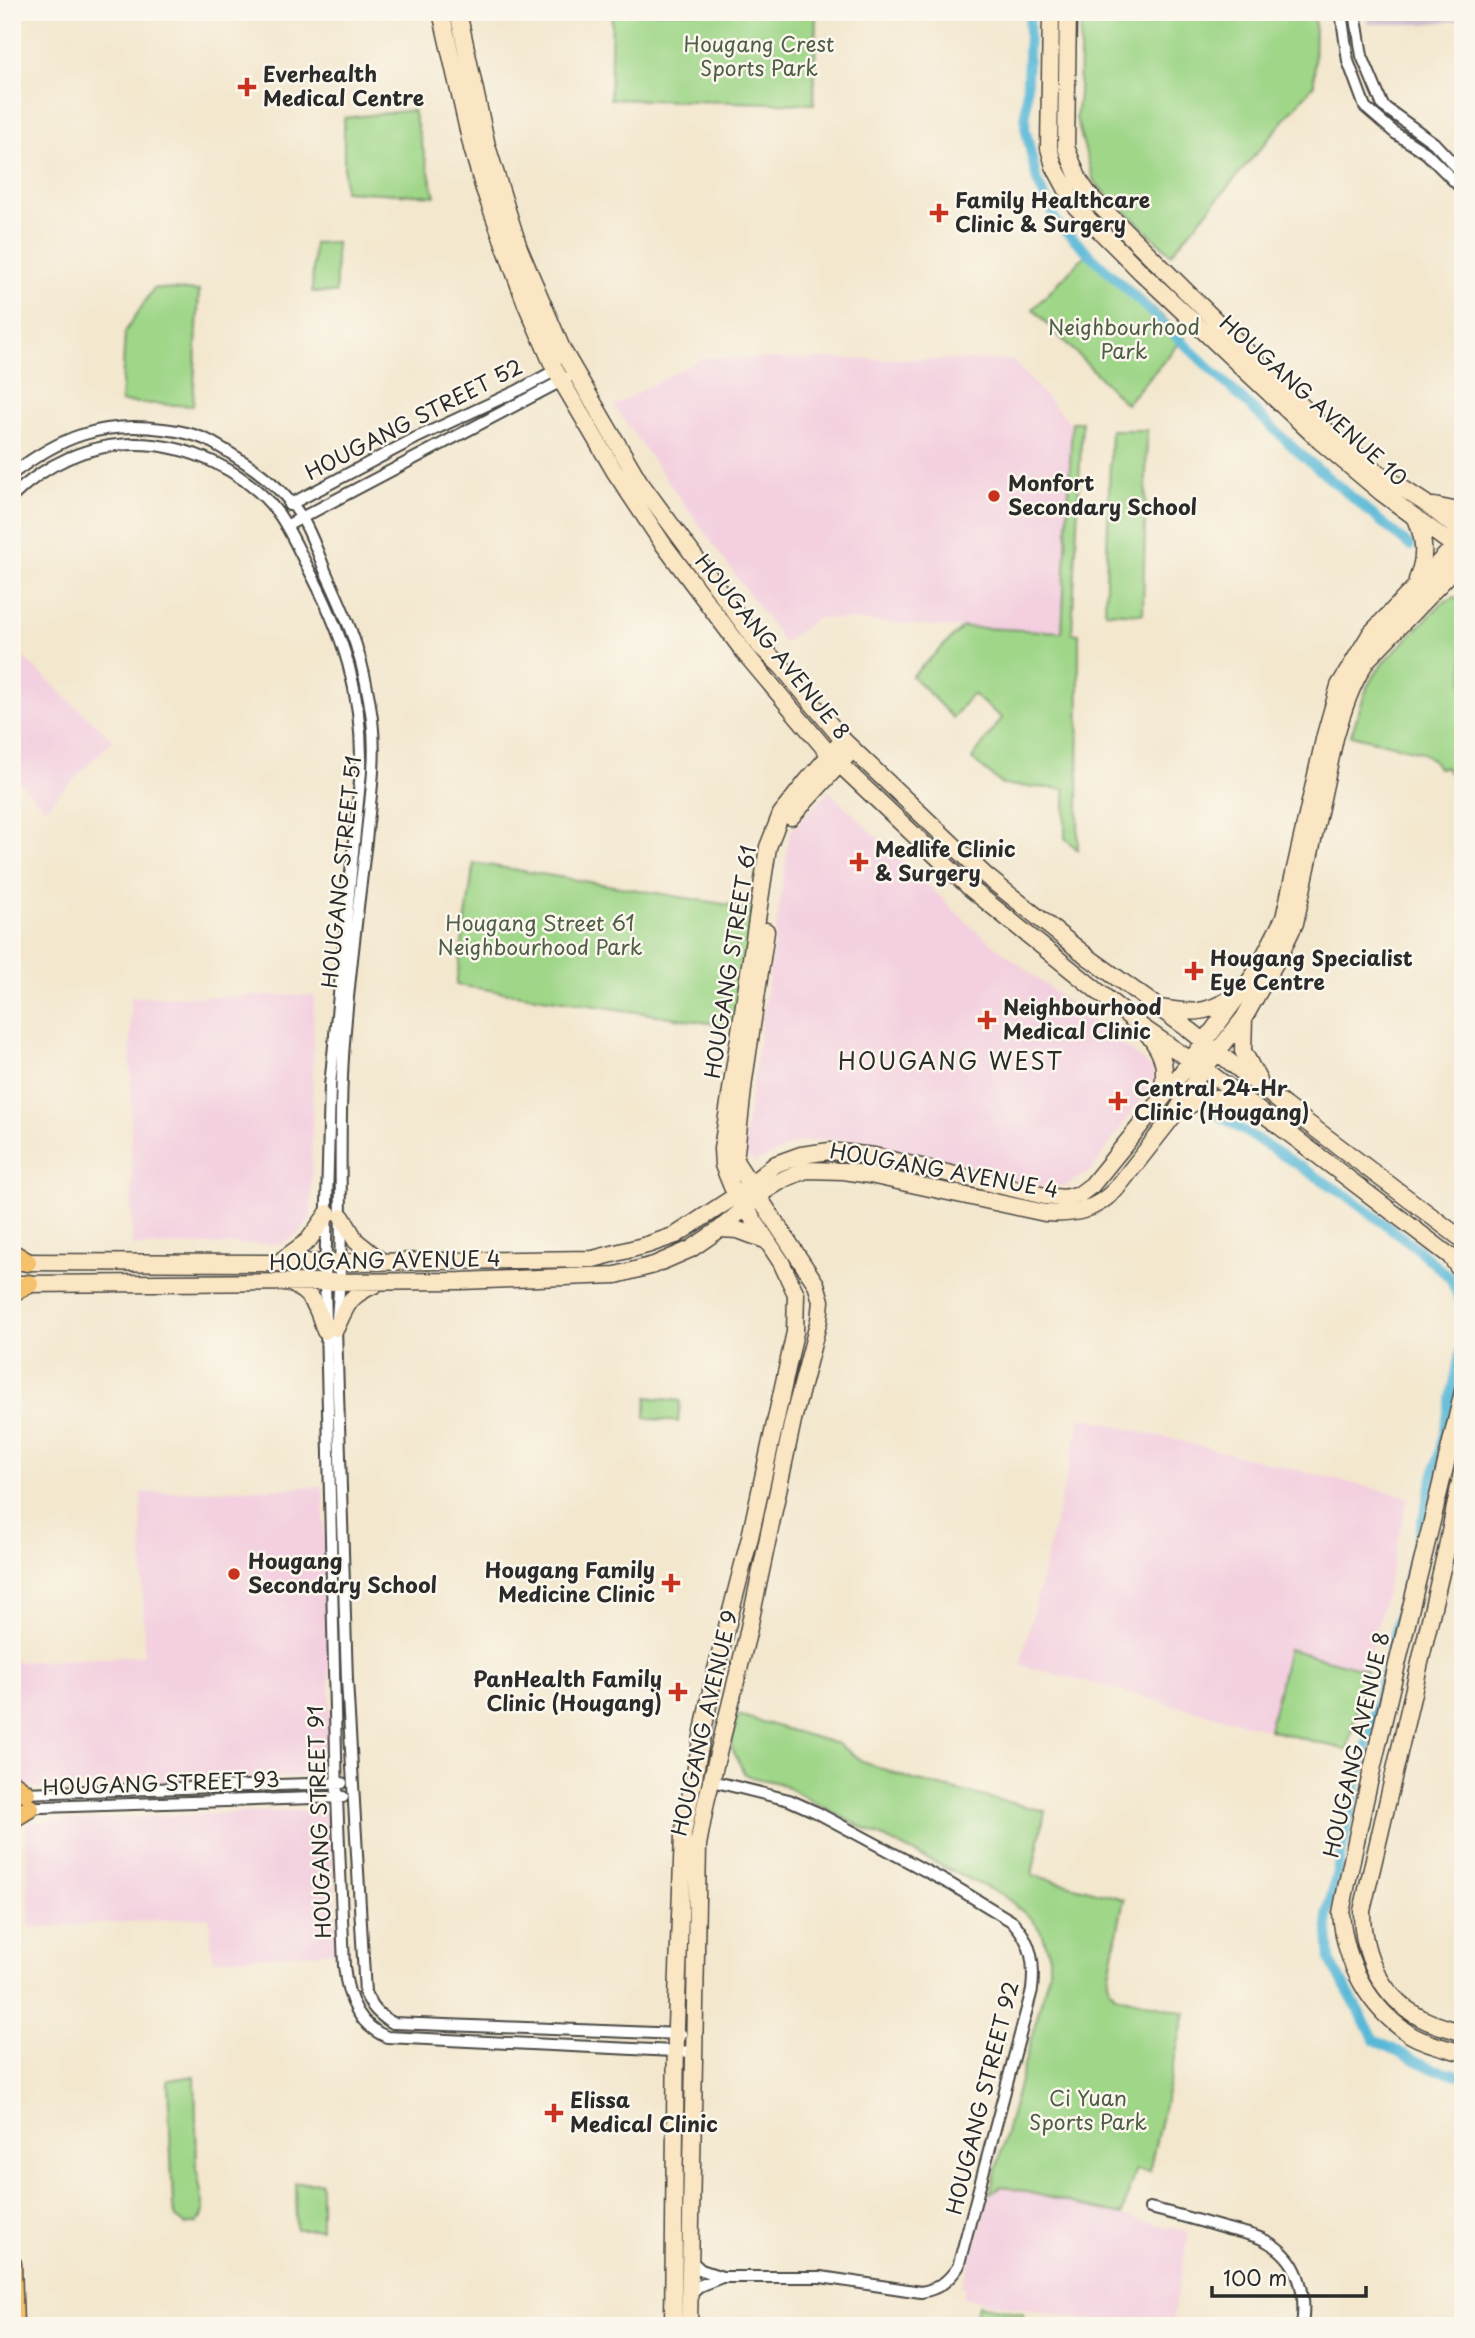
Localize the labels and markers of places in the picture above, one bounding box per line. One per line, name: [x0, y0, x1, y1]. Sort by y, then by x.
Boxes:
place label: Everhealth Medical Centre: [263, 57, 424, 113]
marker: Everhealth Medical Centre: [237, 77, 257, 97]
place label: Family Healthcare Clinic & Surgery: [955, 183, 1150, 239]
marker: Family Healthcare Clinic & Surgery: [929, 203, 949, 223]
place label: Monfort Secondary School: [1008, 466, 1197, 522]
marker: Monfort Secondary School: [986, 488, 1002, 504]
place label: Medlife Clinic & Surgery: [875, 832, 1016, 888]
marker: Medlife Clinic & Surgery: [849, 852, 869, 872]
place label: Hougang Specialist Eye Centre: [1210, 941, 1413, 997]
marker: Hougang Specialist Eye Centre: [1184, 961, 1204, 981]
place label: Neighbourhood Medical Clinic: [1003, 990, 1162, 1046]
marker: Neighbourhood Medical Clinic: [977, 1010, 997, 1030]
place label: Central 24-Hr Clinic (Hougang): [1134, 1071, 1310, 1127]
marker: Central 24-Hr Clinic (Hougang): [1108, 1091, 1128, 1111]
place label: Hougang Secondary School: [248, 1544, 437, 1600]
place label: Hougang Family Medicine Clinic: [485, 1553, 655, 1609]
marker: Hougang Secondary School: [226, 1566, 242, 1582]
marker: Hougang Family Medicine Clinic: [661, 1573, 681, 1593]
place label: PanHealth Family Clinic (Hougang): [473, 1662, 662, 1718]
marker: PanHealth Family Clinic (Hougang): [668, 1682, 688, 1702]
place label: Elissa Medical Clinic: [570, 2083, 718, 2139]
marker: Elissa Medical Clinic: [544, 2103, 564, 2123]

